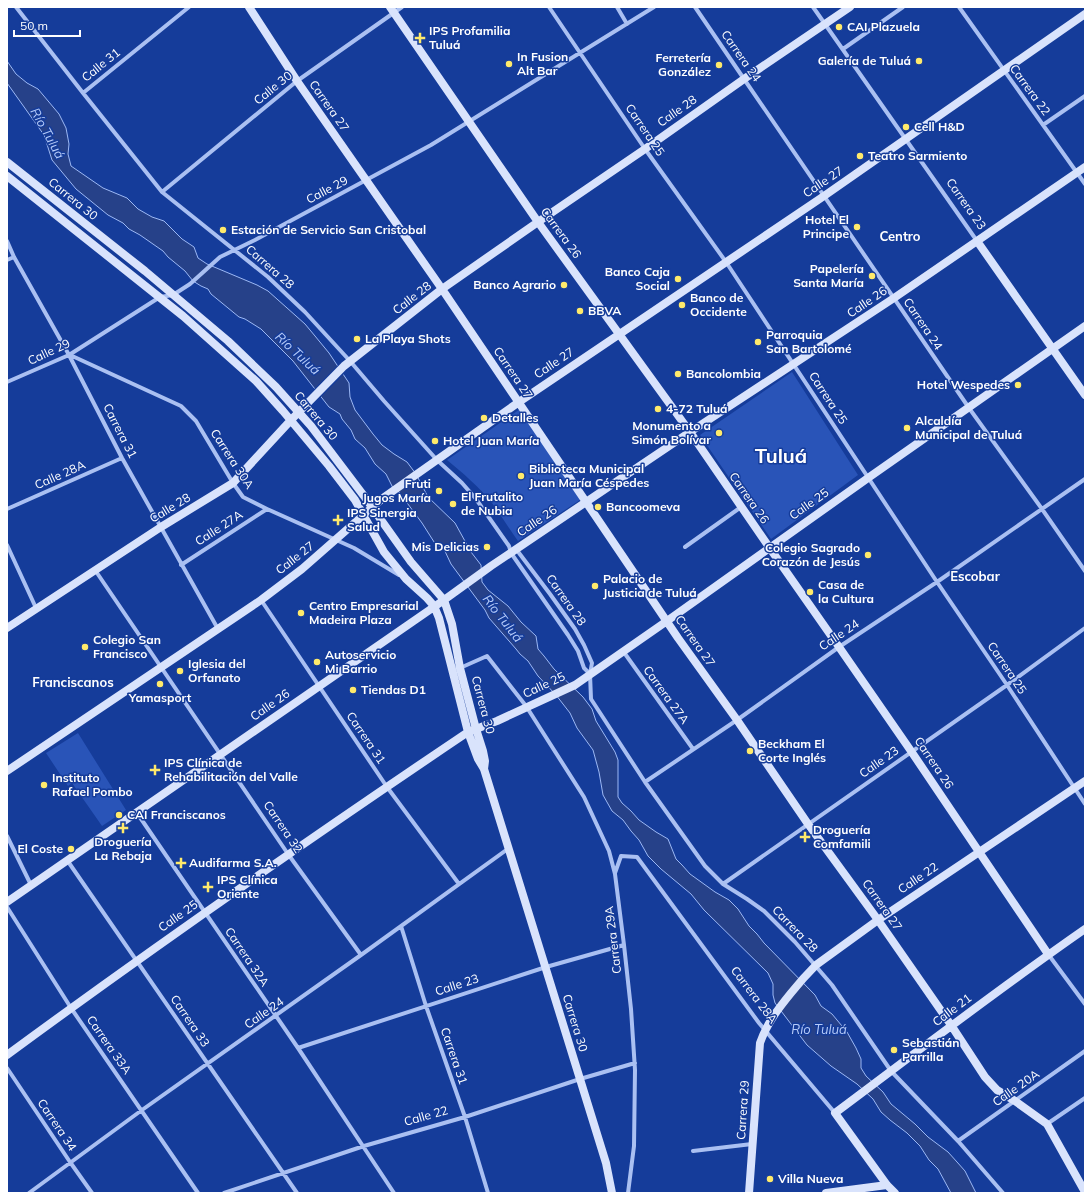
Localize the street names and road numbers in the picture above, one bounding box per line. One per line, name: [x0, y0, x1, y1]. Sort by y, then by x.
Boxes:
street label: Carrera 24: [718, 27, 765, 84]
street label: Calle 31: [78, 45, 123, 85]
street label: Carrera 22: [1007, 61, 1054, 118]
street label: Calle 30: [250, 68, 295, 108]
street label: Carrera 27: [306, 77, 353, 134]
street label: Calle 28: [654, 92, 699, 130]
street label: Carrera 25: [623, 101, 668, 159]
street label: Calle 27: [800, 163, 846, 200]
street label: Calle 29: [303, 172, 350, 207]
street label: Carrera 30: [46, 174, 101, 223]
street label: Carrera 23: [943, 175, 990, 232]
street label: Carrera 26: [538, 204, 585, 261]
street label: Carrera 28: [243, 241, 298, 292]
street label: Calle 28: [389, 278, 434, 317]
street label: Calle 26: [844, 283, 890, 320]
street label: Carrera 24: [901, 295, 946, 353]
street label: Calle 29: [25, 335, 72, 368]
street label: Carrera 27: [491, 344, 536, 402]
street label: Calle 27: [531, 344, 577, 381]
street label: Carrera 25: [806, 369, 851, 427]
street label: Carrera 30: [292, 388, 341, 443]
street label: Carrera 31: [100, 401, 141, 461]
street label: Carrera 30A: [208, 426, 257, 492]
street label: Calle 28A: [32, 457, 88, 492]
street label: Carrera 26: [726, 469, 773, 526]
street label: Calle 25: [786, 485, 831, 523]
street label: Calle 28: [147, 490, 193, 526]
street label: Calle 26: [514, 502, 560, 539]
street label: Calle 27A: [192, 507, 246, 549]
street label: Calle 27: [272, 538, 317, 577]
street label: Carrera 28: [543, 571, 590, 628]
street label: Carrera 27: [672, 612, 719, 669]
street label: Calle 24: [816, 616, 862, 653]
street label: Carrera 25: [985, 639, 1030, 697]
street label: Carrera 27A: [640, 663, 693, 727]
street label: Calle 25: [520, 668, 567, 701]
street label: Carrera 30: [469, 674, 498, 736]
street label: Calle 26: [247, 686, 292, 724]
street label: Carrera 31: [344, 709, 389, 767]
street label: Carrera 26: [912, 734, 957, 792]
street label: Calle 23: [856, 743, 901, 781]
street label: Carrera 32: [261, 798, 306, 856]
street label: Calle 22: [895, 859, 941, 896]
street label: Carrera 27: [859, 876, 906, 933]
street label: Calle 25: [155, 897, 200, 935]
street label: Carrera 28: [769, 902, 821, 955]
street label: Carrera 29A: [601, 905, 624, 975]
street label: Carrera 32A: [222, 924, 273, 989]
street label: Carrera 28A: [728, 963, 781, 1027]
street label: Calle 23: [433, 970, 481, 999]
street label: Calle 21: [929, 990, 974, 1029]
street label: Carrera 33: [168, 992, 213, 1050]
street label: Carrera 30: [560, 992, 591, 1053]
street label: Calle 24: [241, 994, 286, 1032]
street label: Carrera 33A: [84, 1012, 135, 1077]
street label: Carrera 31: [438, 1025, 471, 1086]
street label: Calle 20A: [989, 1066, 1042, 1109]
street label: Carrera 29: [733, 1080, 752, 1140]
street label: Carrera 34: [35, 1096, 80, 1154]
street label: Calle 22: [402, 1102, 450, 1129]

